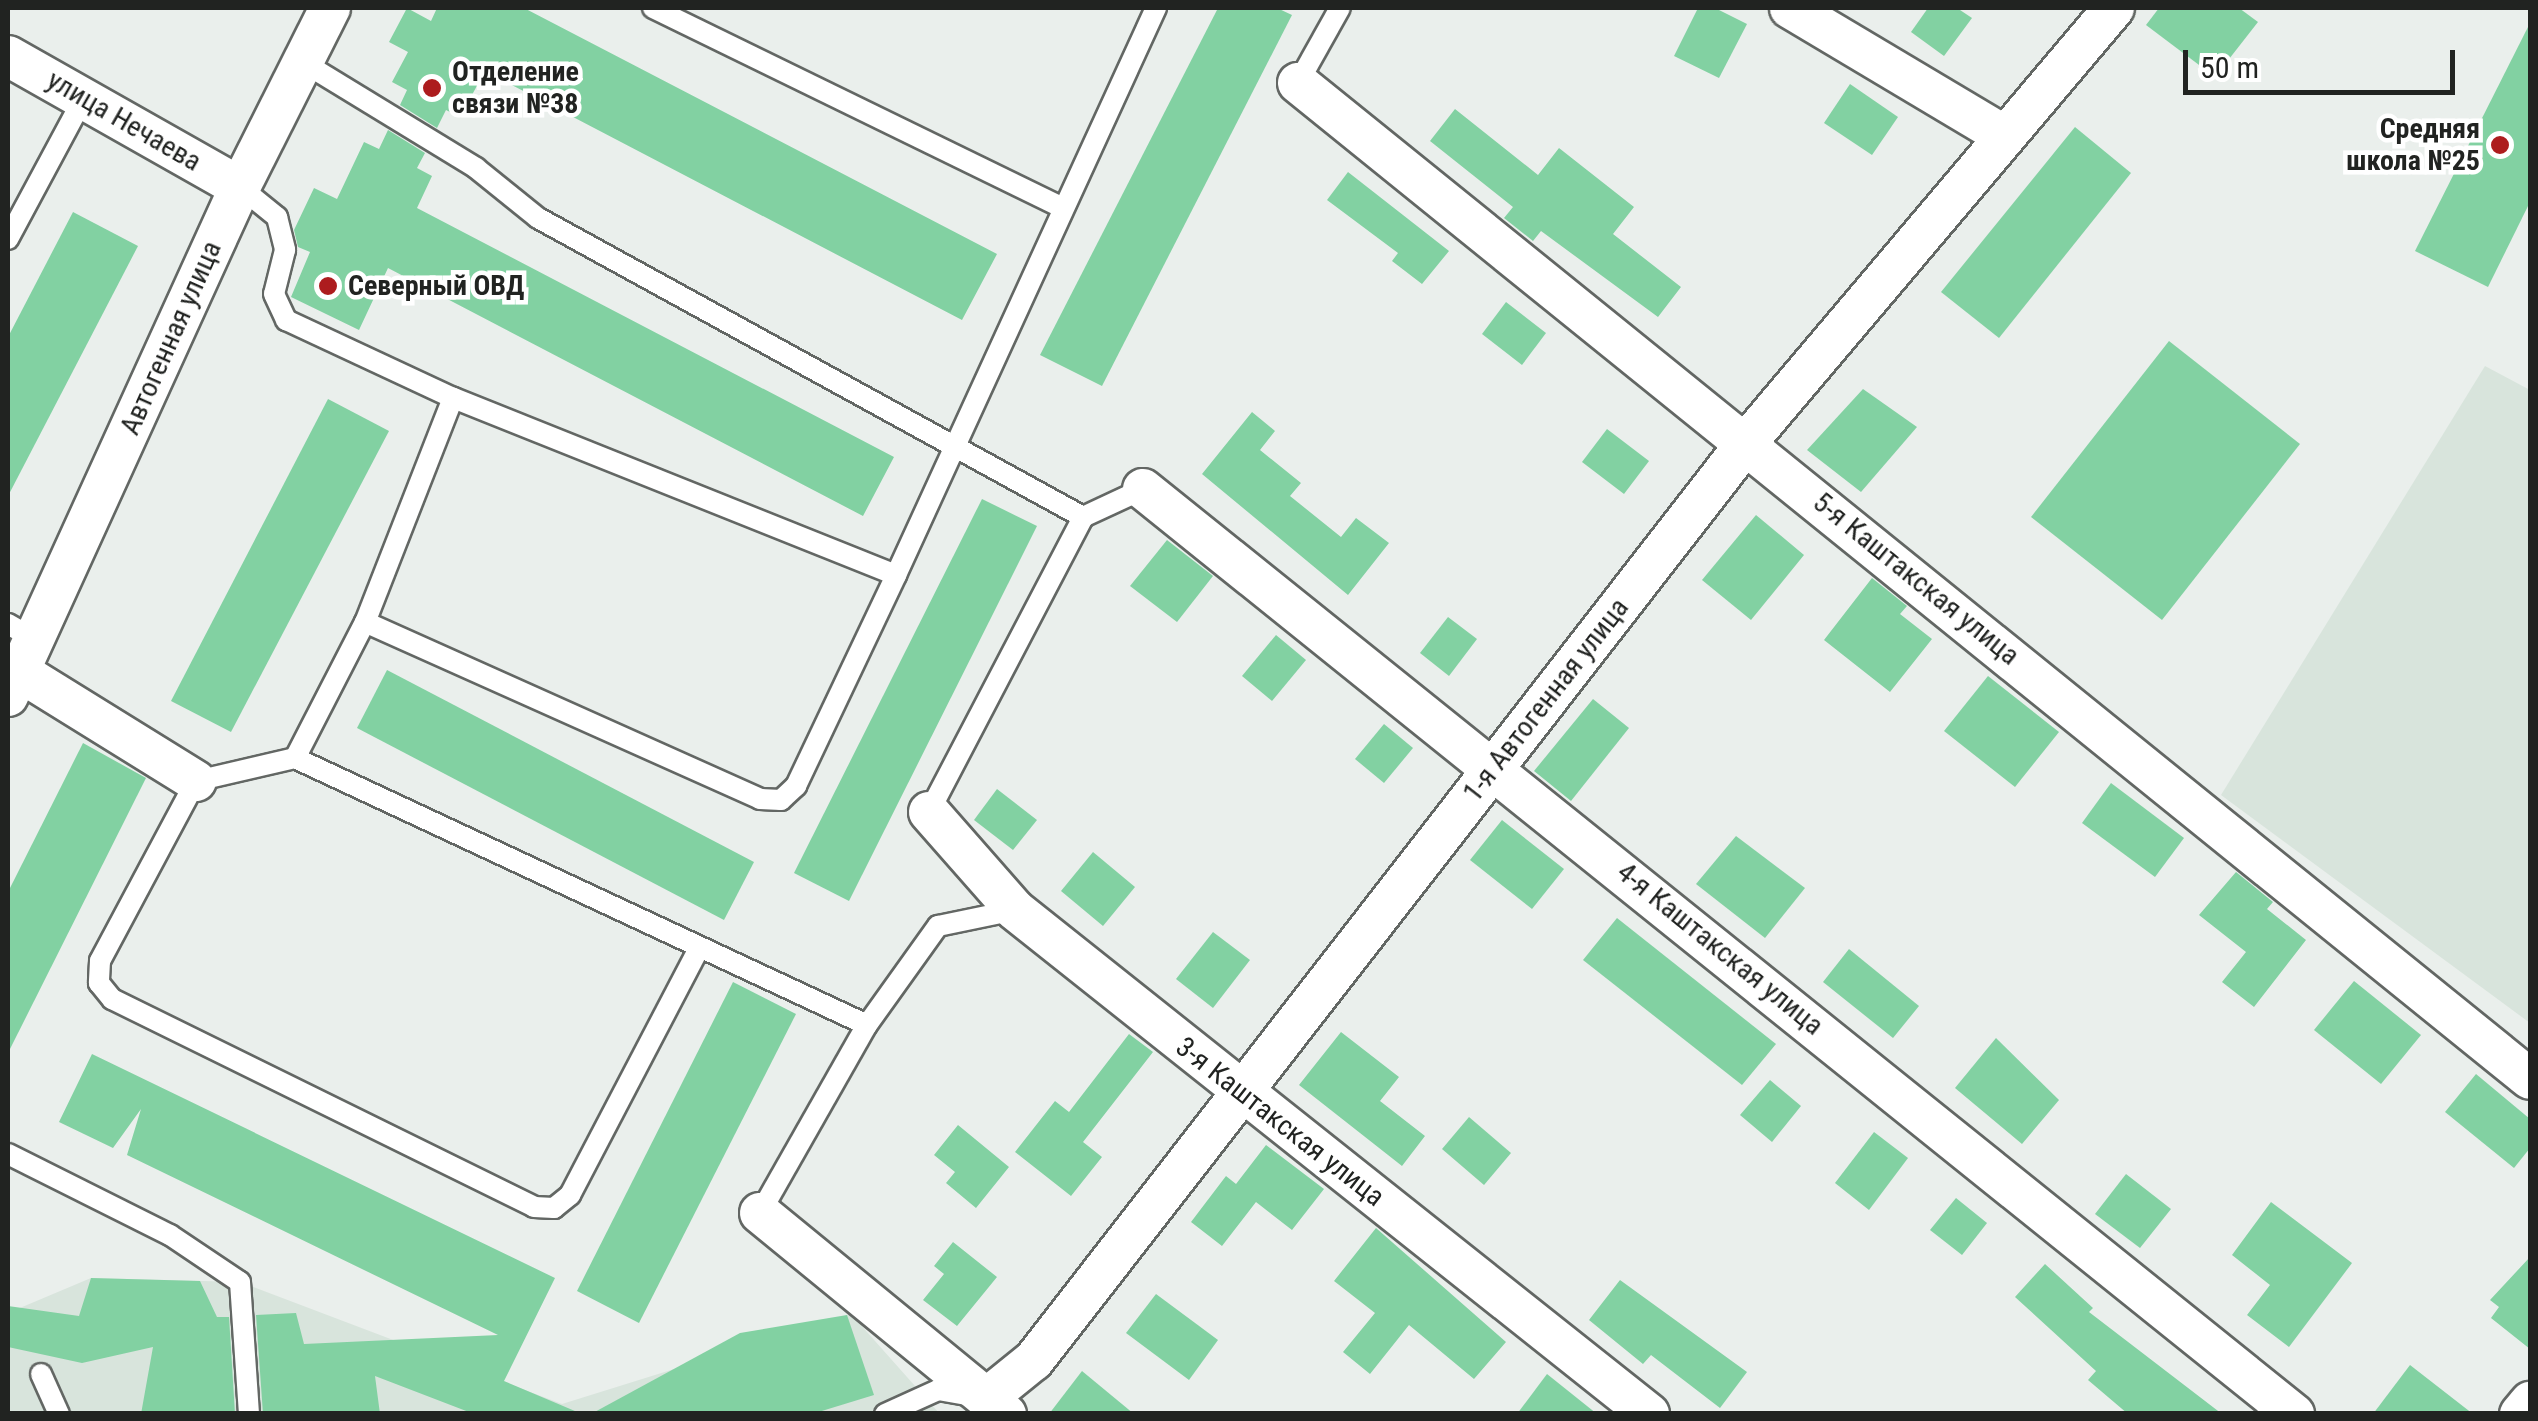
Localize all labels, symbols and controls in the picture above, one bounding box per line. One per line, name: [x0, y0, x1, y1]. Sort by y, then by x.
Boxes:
scale bar: [2188, 30, 2460, 92]
text: 50 m: [2200, 50, 2259, 85]
place label: Отделение связи №38: [452, 55, 579, 121]
street label: улица Нечаева: [41, 63, 207, 179]
marker: Отделение связи №38: [421, 77, 443, 99]
place label: Средняя школа №25: [2346, 112, 2480, 178]
marker: Средняя школа №25: [2489, 134, 2511, 156]
street label: Автогенная улица: [113, 236, 229, 440]
place label: Северный ОВД: [348, 269, 524, 303]
marker: Северный ОВД: [317, 275, 339, 297]
street label: 5-я Каштакская улица: [1806, 486, 2026, 672]
street label: 1-я Автогенная улица: [1456, 592, 1636, 808]
street label: 4-я Каштакская улица: [1610, 856, 1830, 1042]
street label: 3-я Каштакская улица: [1169, 1030, 1391, 1214]

